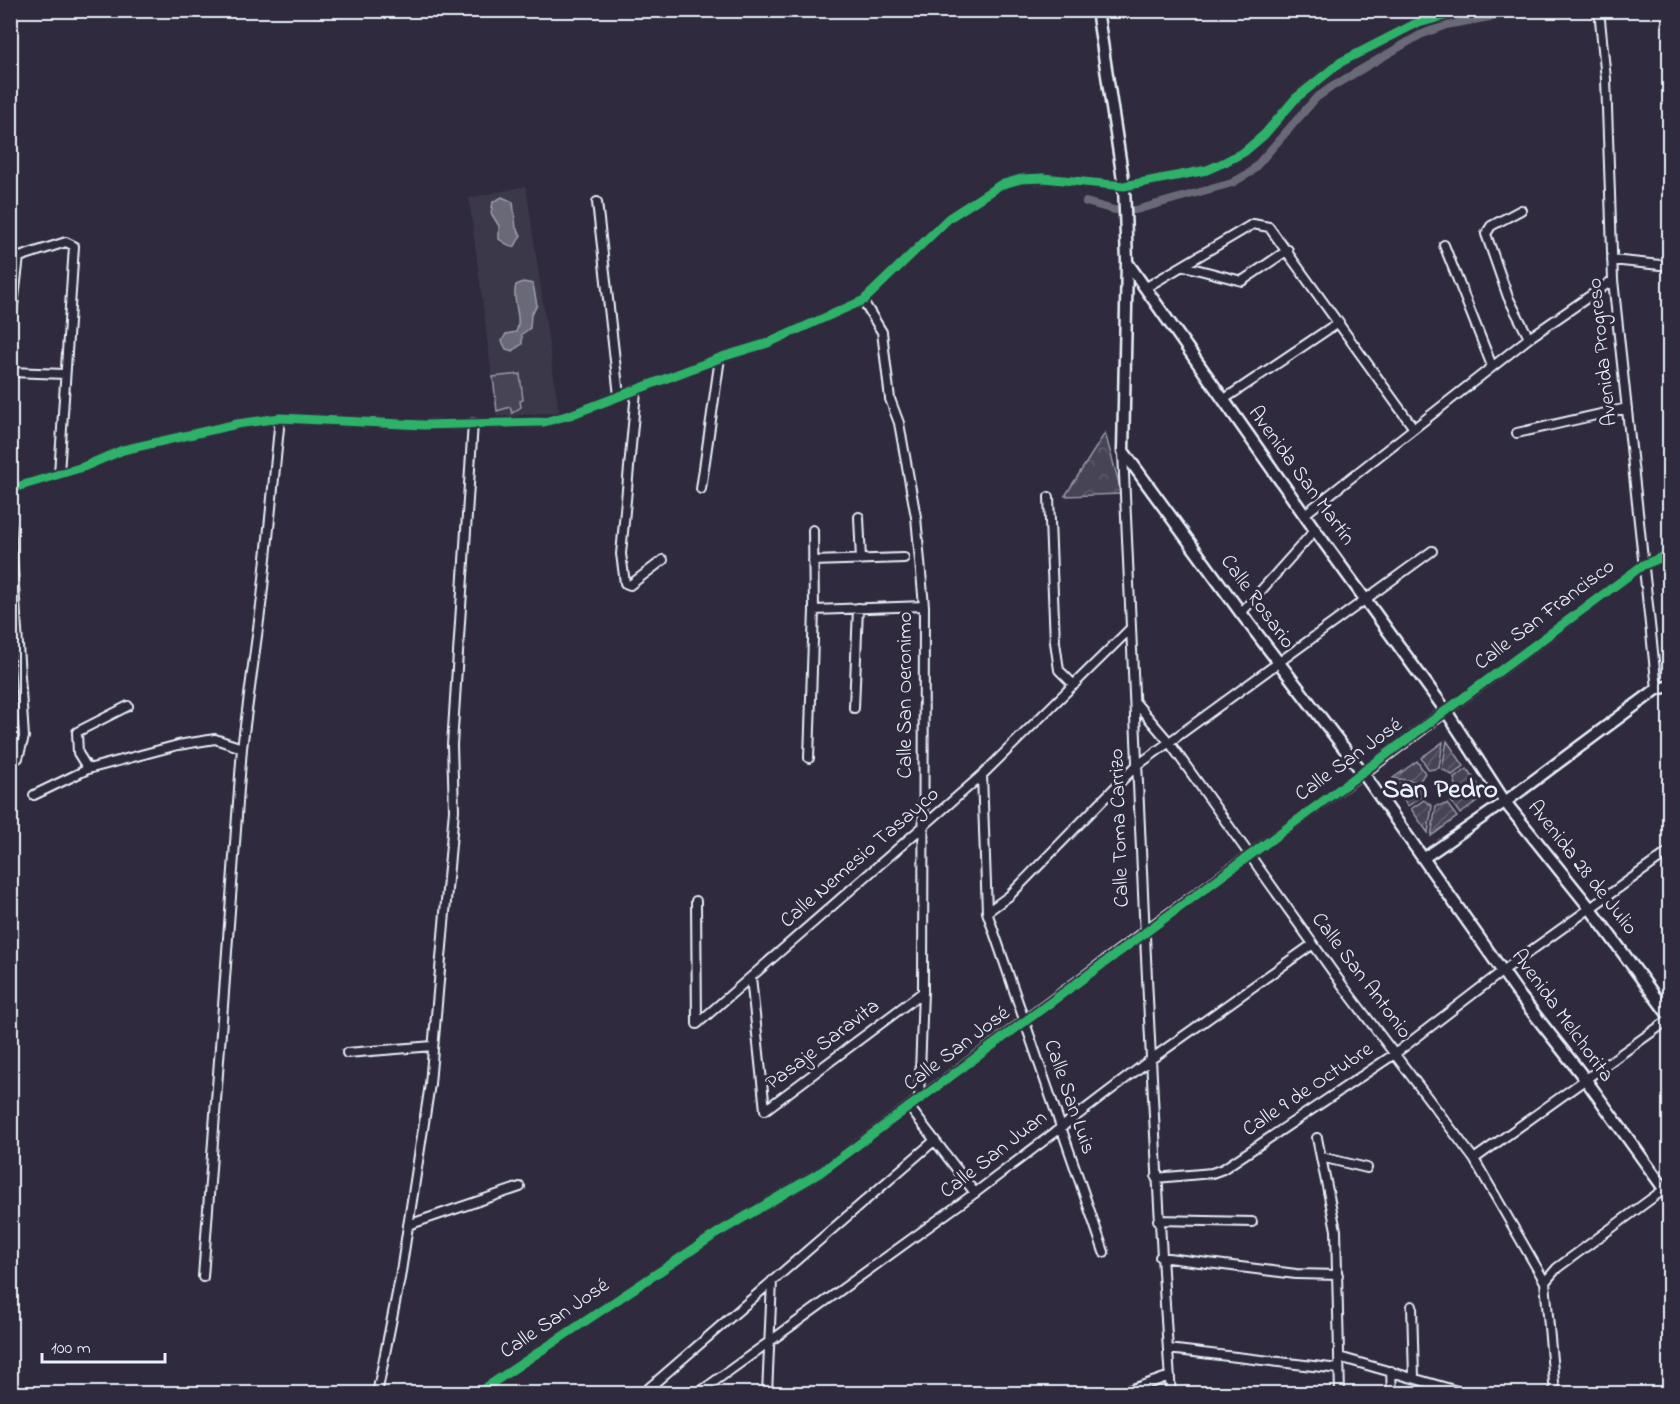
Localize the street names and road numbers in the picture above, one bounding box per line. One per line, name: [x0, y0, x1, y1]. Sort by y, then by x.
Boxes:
street label: Avenida Progreso: [1580, 276, 1628, 428]
street label: Avenida San Martín: [1240, 400, 1362, 552]
street label: Calle Rosario: [1212, 549, 1302, 656]
street label: Calle San Francisco: [1468, 552, 1622, 678]
street label: Calle San Oeronimo: [891, 611, 921, 779]
street label: Calle San José: [1289, 710, 1409, 809]
street label: Calle Toma Carrizo: [1102, 748, 1138, 908]
street label: Calle Nemesio Tasayco: [774, 780, 948, 937]
street label: Avenida 28 de Julio: [1520, 794, 1644, 942]
street label: Calle San Antonio: [1303, 907, 1419, 1046]
street label: Avenida Melchorita: [1503, 943, 1621, 1089]
street label: Pasaje Saravita: [760, 992, 886, 1098]
street label: Calle San José: [898, 999, 1017, 1099]
street label: Calle 9 de Octubre: [1237, 1035, 1380, 1145]
street label: Calle San Luis: [1035, 1036, 1103, 1158]
street label: Calle San Juan: [934, 1103, 1054, 1207]
street label: Calle San José: [494, 1271, 616, 1367]

